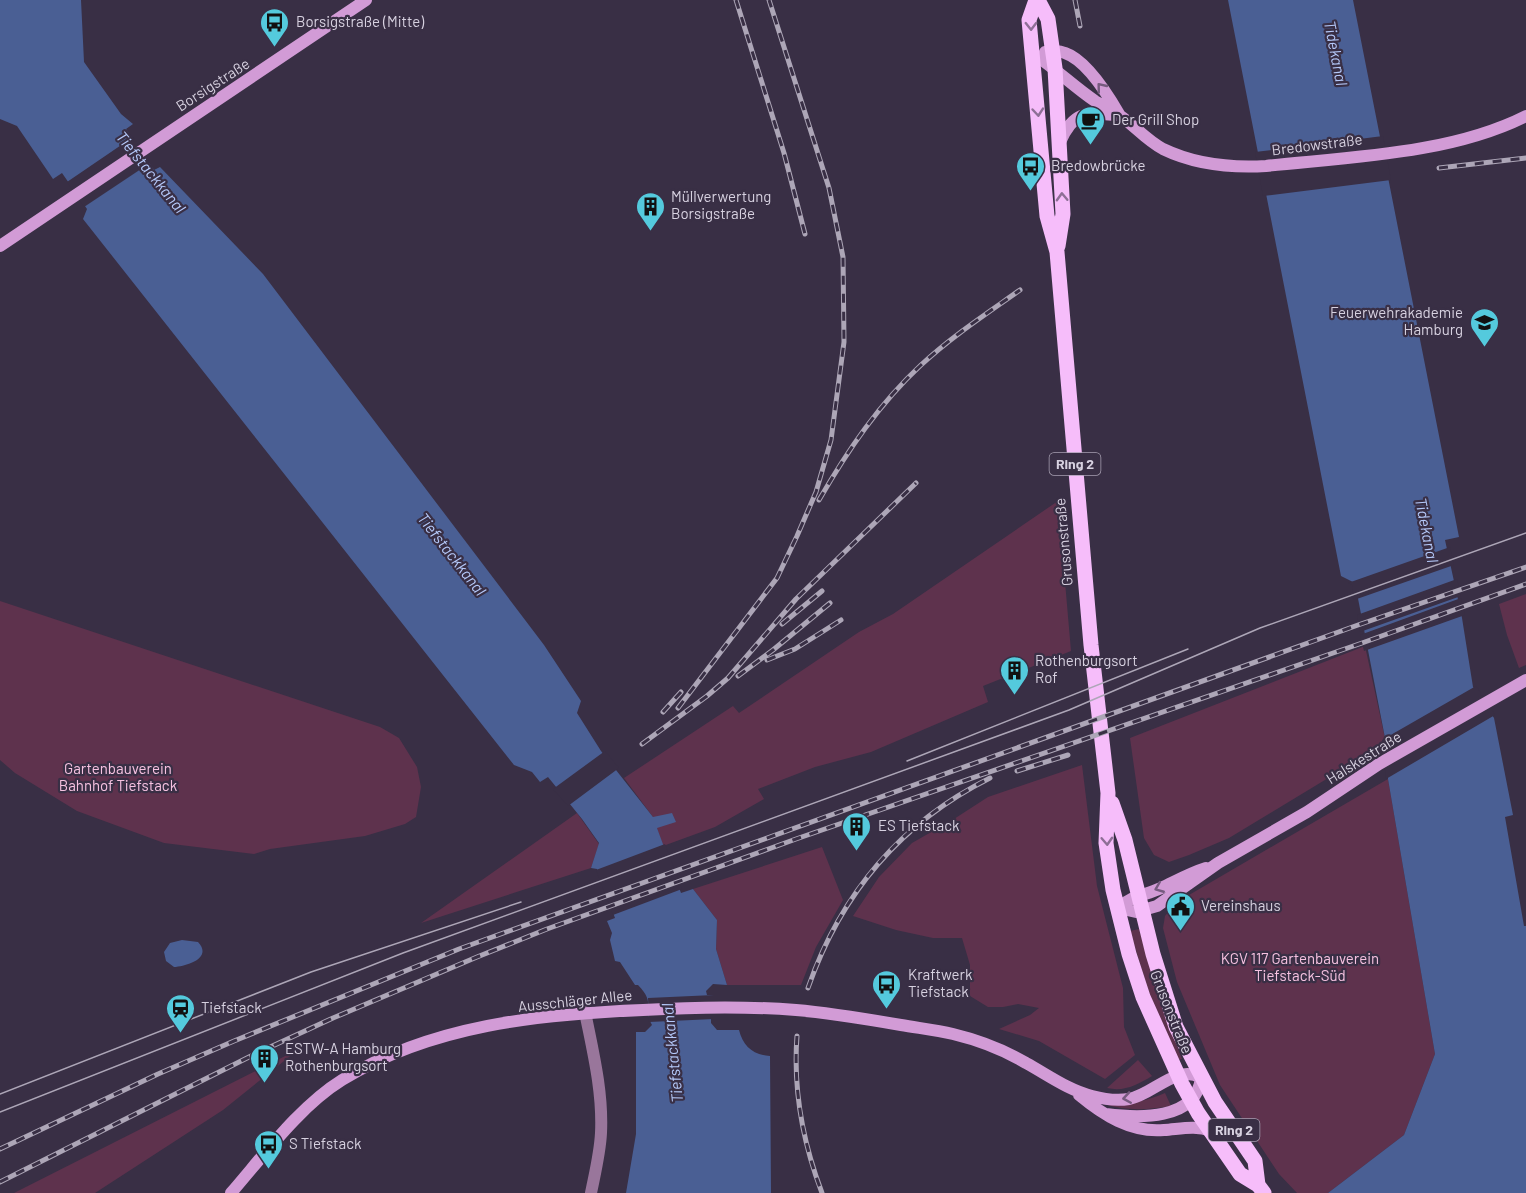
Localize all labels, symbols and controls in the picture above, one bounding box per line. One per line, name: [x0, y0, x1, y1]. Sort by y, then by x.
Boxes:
bus stop icon: Borsigstraße (Mitte): [259, 6, 291, 48]
place label: Borsigstraße (Mitte): [296, 12, 424, 30]
water label: Tidekanal: [1321, 19, 1352, 87]
one-way arrow: [1024, 22, 1037, 31]
street label: Borsigstraße: [172, 54, 253, 115]
one-way arrow: [1097, 83, 1108, 94]
cafe icon: Der Grill Shop: [1075, 104, 1107, 146]
one-way arrow: [1031, 107, 1044, 116]
place label: Der Grill Shop: [1112, 110, 1199, 128]
water label: Tiefstackkanal: [113, 127, 190, 217]
street label: Bredowstraße: [1270, 130, 1363, 159]
bus stop icon: Bredowbrücke: [1014, 150, 1046, 192]
place label: Bredowbrücke: [1051, 156, 1145, 174]
place label: Müllverwertung Borsigstraße: [671, 187, 771, 222]
building icon: Müllverwertung Borsigstraße: [634, 190, 666, 232]
one-way arrow: [1056, 193, 1069, 202]
place label: Feuerwehrakademie Hamburg: [1330, 303, 1463, 338]
school or university icon: Feuerwehrakademie Hamburg: [1468, 306, 1500, 348]
road number: Ring 2: [1050, 453, 1100, 475]
water label: Tidekanal: [1412, 496, 1443, 564]
street label: Grusonstraße: [1050, 497, 1076, 587]
water label: Tiefstackkanal: [414, 509, 491, 599]
place label: Rothenburgsort Rof: [1035, 651, 1138, 686]
building icon: Rothenburgsort Rof: [998, 654, 1030, 696]
street label: Halskestraße: [1323, 727, 1404, 787]
park label: Gartenbauverein Bahnhof Tiefstack: [59, 759, 178, 794]
building icon: ES Tiefstack: [841, 810, 873, 852]
place label: ES Tiefstack: [878, 816, 960, 834]
one-way arrow: [1101, 837, 1114, 846]
one-way arrow: [1154, 881, 1165, 893]
public building icon: Vereinshaus: [1164, 890, 1196, 932]
place label: Vereinshaus: [1201, 896, 1281, 914]
park label: KGV 117 Gartenbauverein Tiefstack-Süd: [1221, 949, 1379, 984]
place label: Kraftwerk Tiefstack: [908, 965, 973, 1000]
street label: Grusonstraße: [1147, 967, 1197, 1056]
bus stop icon: Kraftwerk Tiefstack: [871, 968, 903, 1010]
street label: Ausschläger Allee: [517, 985, 633, 1015]
station icon: Tiefstack: [164, 992, 196, 1034]
place label: Tiefstack: [201, 998, 262, 1016]
water label: Tiefstackkanal: [657, 1002, 686, 1104]
place label: ESTW-A Hamburg Rothenburgsort: [285, 1039, 401, 1074]
building icon: ESTW-A Hamburg Rothenburgsort: [248, 1042, 280, 1084]
one-way arrow: [1122, 1091, 1132, 1104]
road number: Ring 2: [1208, 1119, 1260, 1141]
bus stop icon: S Tiefstack: [252, 1128, 284, 1170]
place label: S Tiefstack: [289, 1134, 362, 1152]

